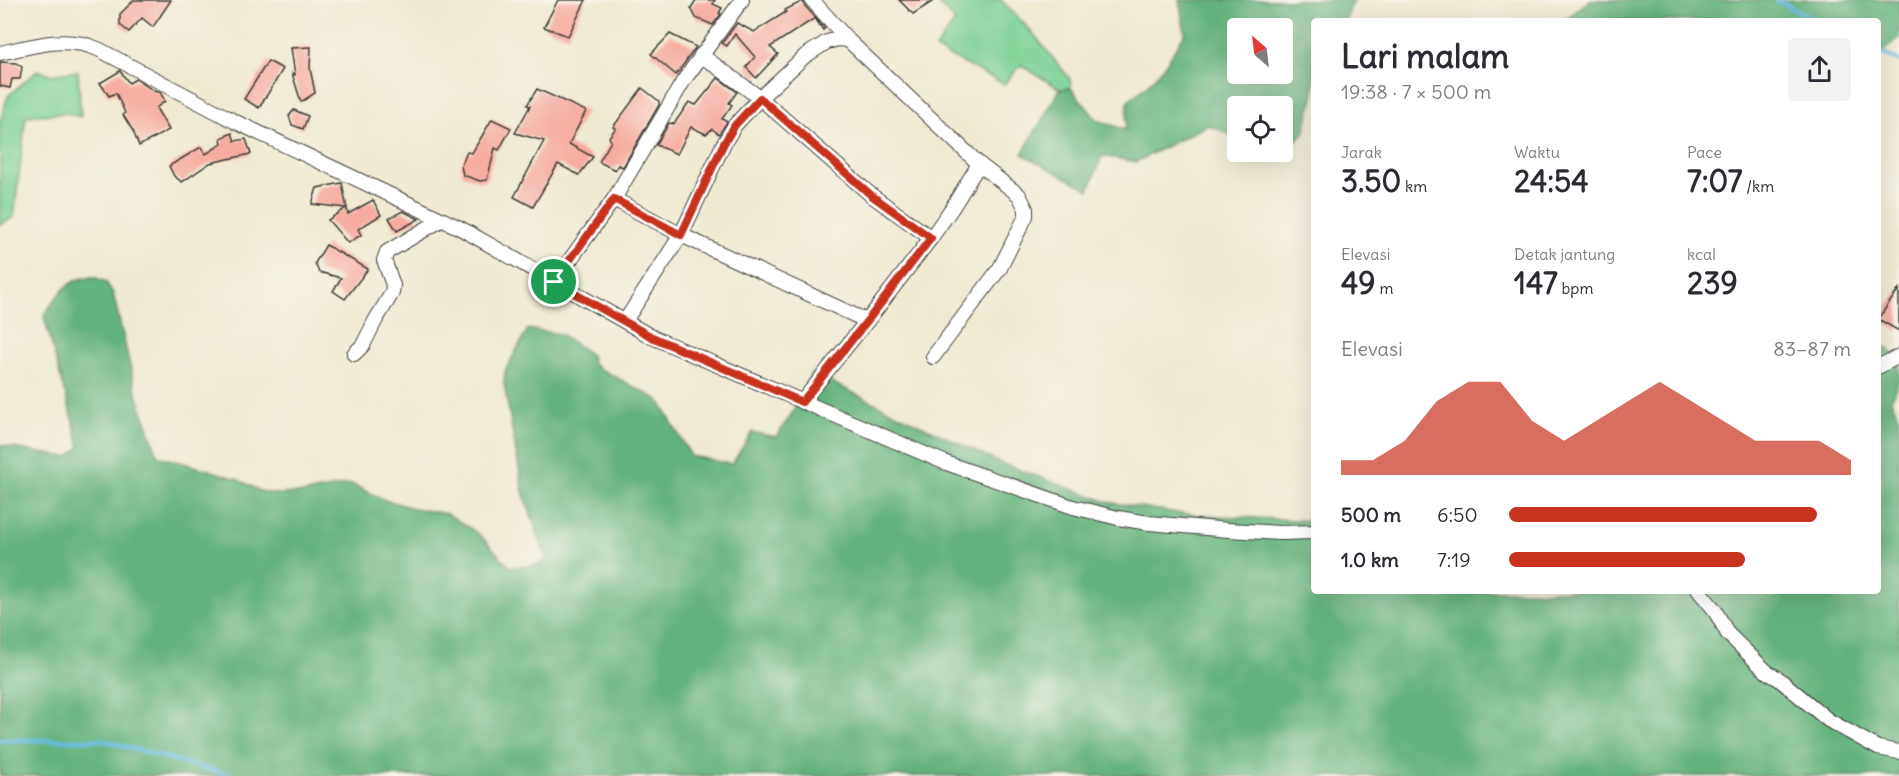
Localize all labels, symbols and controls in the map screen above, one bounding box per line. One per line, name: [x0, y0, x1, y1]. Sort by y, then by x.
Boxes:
north arrow: [1227, 18, 1293, 84]
map controls: [1227, 18, 1293, 162]
text: Lari malam: [1341, 35, 1509, 77]
button: share: [1788, 38, 1851, 101]
text: 19:38 · 7 × 500 m: [1341, 79, 1491, 104]
button: locate: [1227, 96, 1293, 162]
text: Jarak: [1341, 142, 1382, 162]
text: Waktu: [1514, 142, 1560, 162]
text: Pace: [1687, 142, 1722, 162]
text: 3.50: [1341, 162, 1401, 200]
text: 24:54: [1514, 162, 1589, 200]
text: 7:07: [1687, 162, 1743, 200]
text: km: [1401, 176, 1427, 196]
text: /km: [1743, 176, 1774, 196]
text: Elevasi: [1341, 244, 1390, 264]
text: Detak jantung: [1514, 244, 1615, 264]
text: kcal: [1687, 244, 1716, 264]
pin: [528, 256, 579, 307]
text: 49: [1341, 264, 1376, 302]
text: 147: [1514, 264, 1558, 302]
text: 239: [1687, 264, 1738, 302]
icon: arrive: [537, 265, 570, 298]
text: m: [1376, 278, 1393, 298]
text: bpm: [1558, 278, 1593, 298]
text: Elevasi: [1341, 336, 1403, 361]
text: 83–87 m: [1773, 336, 1851, 361]
text: 500 m: [1341, 502, 1401, 527]
text: 6:50: [1437, 502, 1478, 527]
text: 1.0 km: [1341, 547, 1399, 572]
text: 7:19: [1437, 547, 1471, 572]

